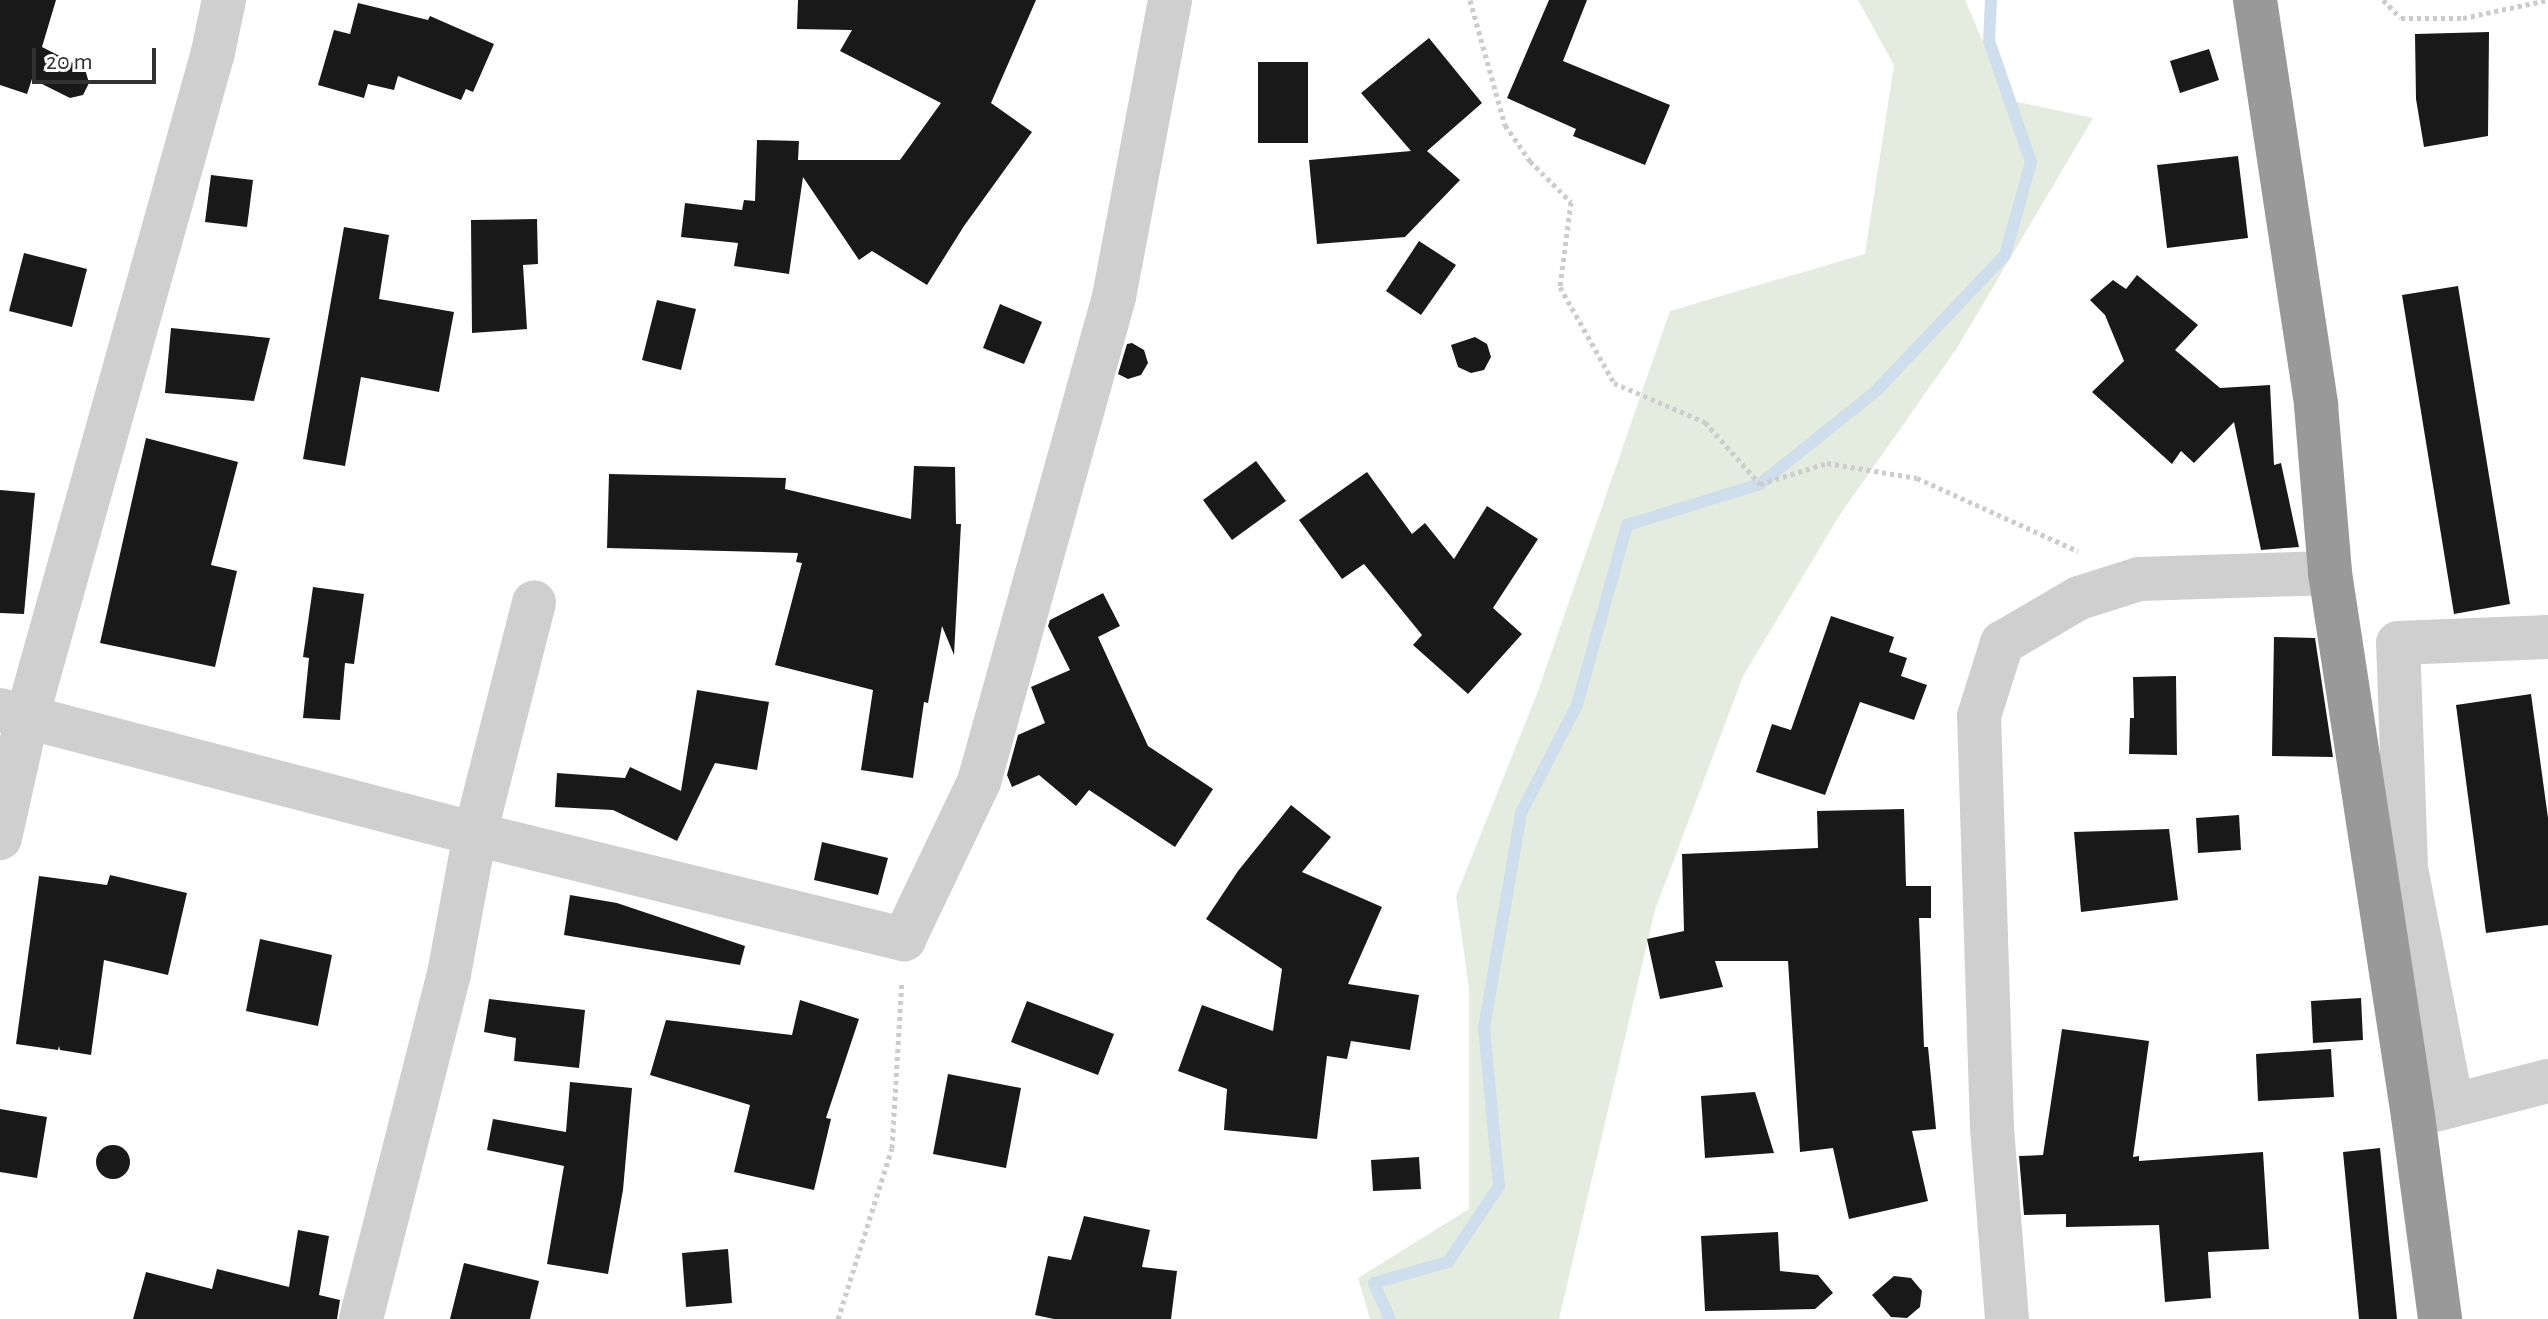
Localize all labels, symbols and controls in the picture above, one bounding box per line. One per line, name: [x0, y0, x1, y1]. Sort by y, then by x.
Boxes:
scale bar: [36, 32, 160, 82]
text: 20 m: [46, 50, 93, 74]

